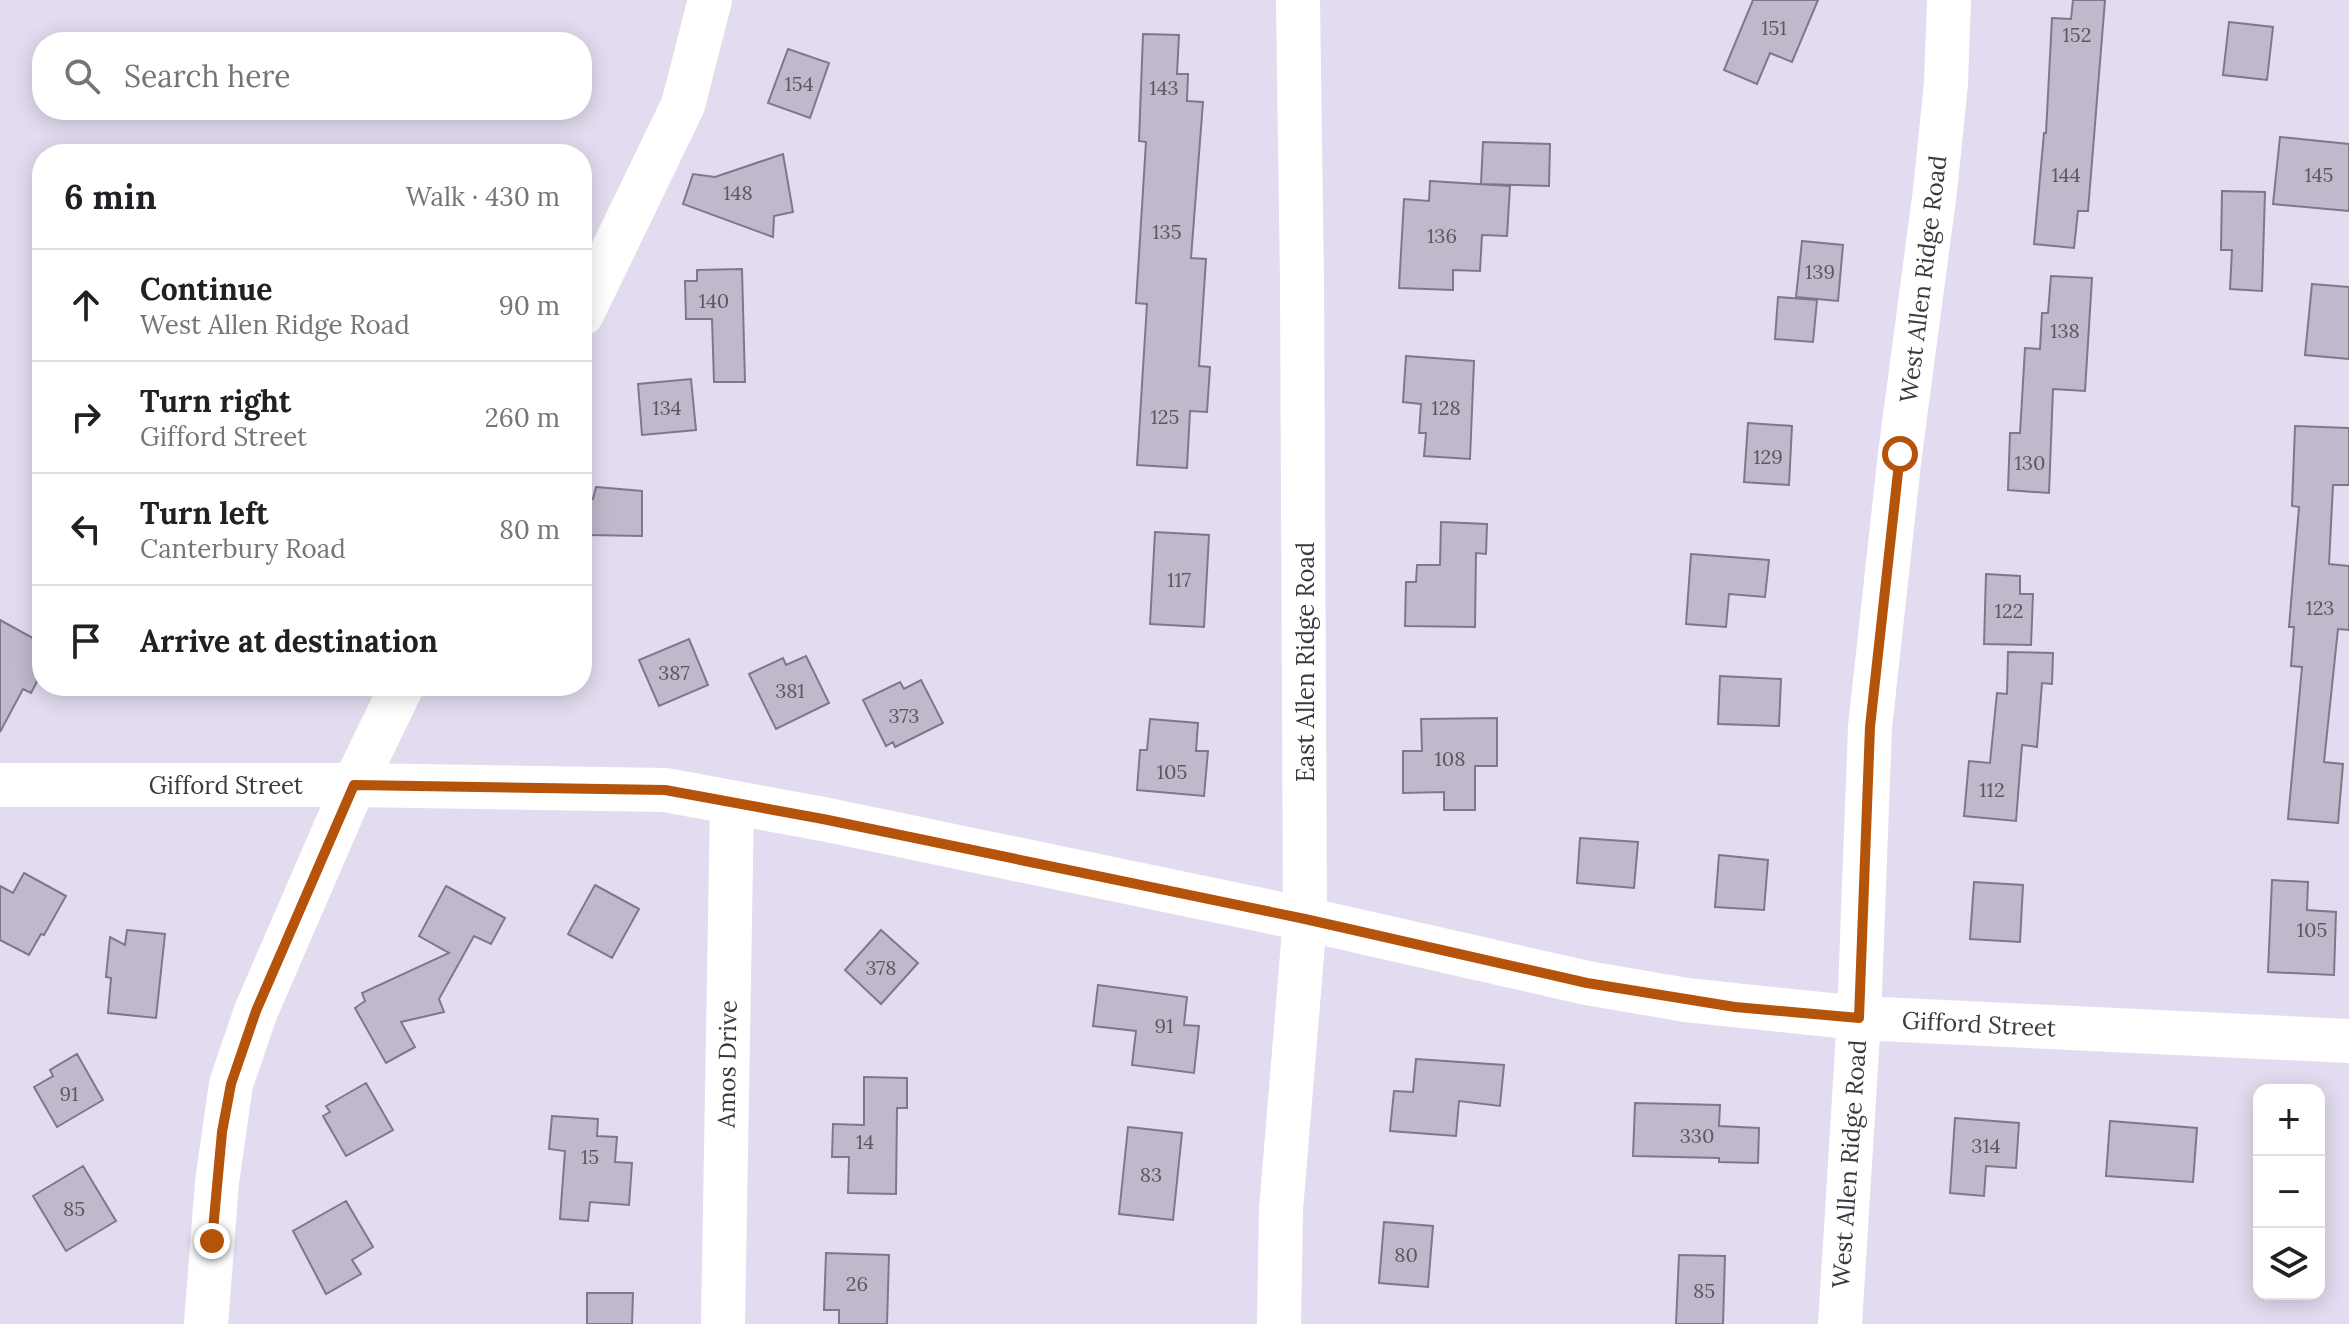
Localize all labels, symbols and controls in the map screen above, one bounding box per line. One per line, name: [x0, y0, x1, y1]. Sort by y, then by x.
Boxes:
house number: 151: [1761, 15, 1787, 40]
house number: 152: [2063, 22, 2091, 47]
search box: [32, 32, 592, 120]
icon: search: [60, 54, 104, 98]
text: Search here: [124, 57, 291, 95]
house number: 154: [784, 71, 814, 96]
house number: 143: [1149, 75, 1179, 100]
street label: West Allen Ridge Road: [1892, 154, 1954, 404]
house number: 144: [2052, 162, 2081, 187]
house number: 145: [2304, 162, 2334, 187]
text: 6 min: [64, 175, 157, 218]
text: Walk · 430 m: [406, 180, 560, 213]
house number: 148: [723, 180, 753, 205]
house number: 135: [1152, 219, 1182, 244]
house number: 136: [1427, 223, 1457, 248]
house number: 139: [1805, 259, 1835, 284]
text: Continue: [140, 270, 272, 308]
icon: ahead: [64, 283, 108, 327]
house number: 140: [699, 288, 729, 313]
text: 90 m: [499, 289, 560, 322]
text: West Allen Ridge Road: [140, 308, 410, 341]
house number: 138: [2050, 318, 2080, 343]
text: Turn right: [140, 382, 291, 420]
icon: right: [64, 395, 108, 439]
house number: 134: [652, 395, 682, 420]
house number: 128: [1431, 395, 1461, 420]
text: 260 m: [485, 401, 560, 434]
house number: 125: [1151, 404, 1179, 429]
text: Gifford Street: [140, 420, 307, 453]
route start: [1882, 436, 1918, 472]
house number: 129: [1753, 444, 1783, 469]
house number: 130: [2015, 450, 2045, 475]
text: Turn left: [140, 494, 268, 532]
icon: left: [64, 507, 108, 551]
text: 80 m: [499, 513, 560, 546]
text: Canterbury Road: [140, 532, 346, 565]
street label: East Allen Ridge Road: [1290, 542, 1321, 782]
house number: 117: [1167, 567, 1191, 592]
house number: 123: [2306, 595, 2334, 620]
house number: 122: [1995, 598, 2023, 623]
icon: arrive: [64, 619, 108, 663]
text: Arrive at destination: [140, 622, 438, 660]
house number: 387: [658, 660, 690, 685]
house number: 381: [775, 678, 805, 703]
house number: 373: [888, 703, 920, 728]
house number: 108: [1435, 746, 1465, 771]
house number: 105: [1157, 759, 1187, 784]
street label: Gifford Street: [149, 770, 304, 801]
house number: 112: [1979, 777, 2005, 802]
house number: 105: [2297, 917, 2327, 942]
house number: 378: [865, 955, 897, 980]
street label: Amos Drive: [710, 1000, 744, 1129]
street label: Gifford Street: [1901, 1004, 2058, 1044]
house number: 91: [1155, 1013, 1173, 1038]
street label: West Allen Ridge Road: [1825, 1039, 1873, 1289]
house number: 91: [60, 1081, 78, 1106]
map controls: [2253, 1084, 2325, 1300]
button: +: [2253, 1084, 2325, 1156]
house number: 330: [1680, 1123, 1714, 1148]
house number: 14: [856, 1129, 874, 1154]
house number: 314: [1971, 1133, 2001, 1158]
house number: 15: [581, 1144, 599, 1169]
button: −: [2253, 1156, 2325, 1228]
house number: 83: [1140, 1162, 1162, 1187]
house number: 85: [63, 1196, 85, 1221]
route end: [194, 1223, 230, 1259]
button: layers: [2253, 1228, 2325, 1300]
house number: 80: [1394, 1242, 1418, 1267]
house number: 26: [846, 1271, 868, 1296]
house number: 85: [1693, 1278, 1715, 1303]

